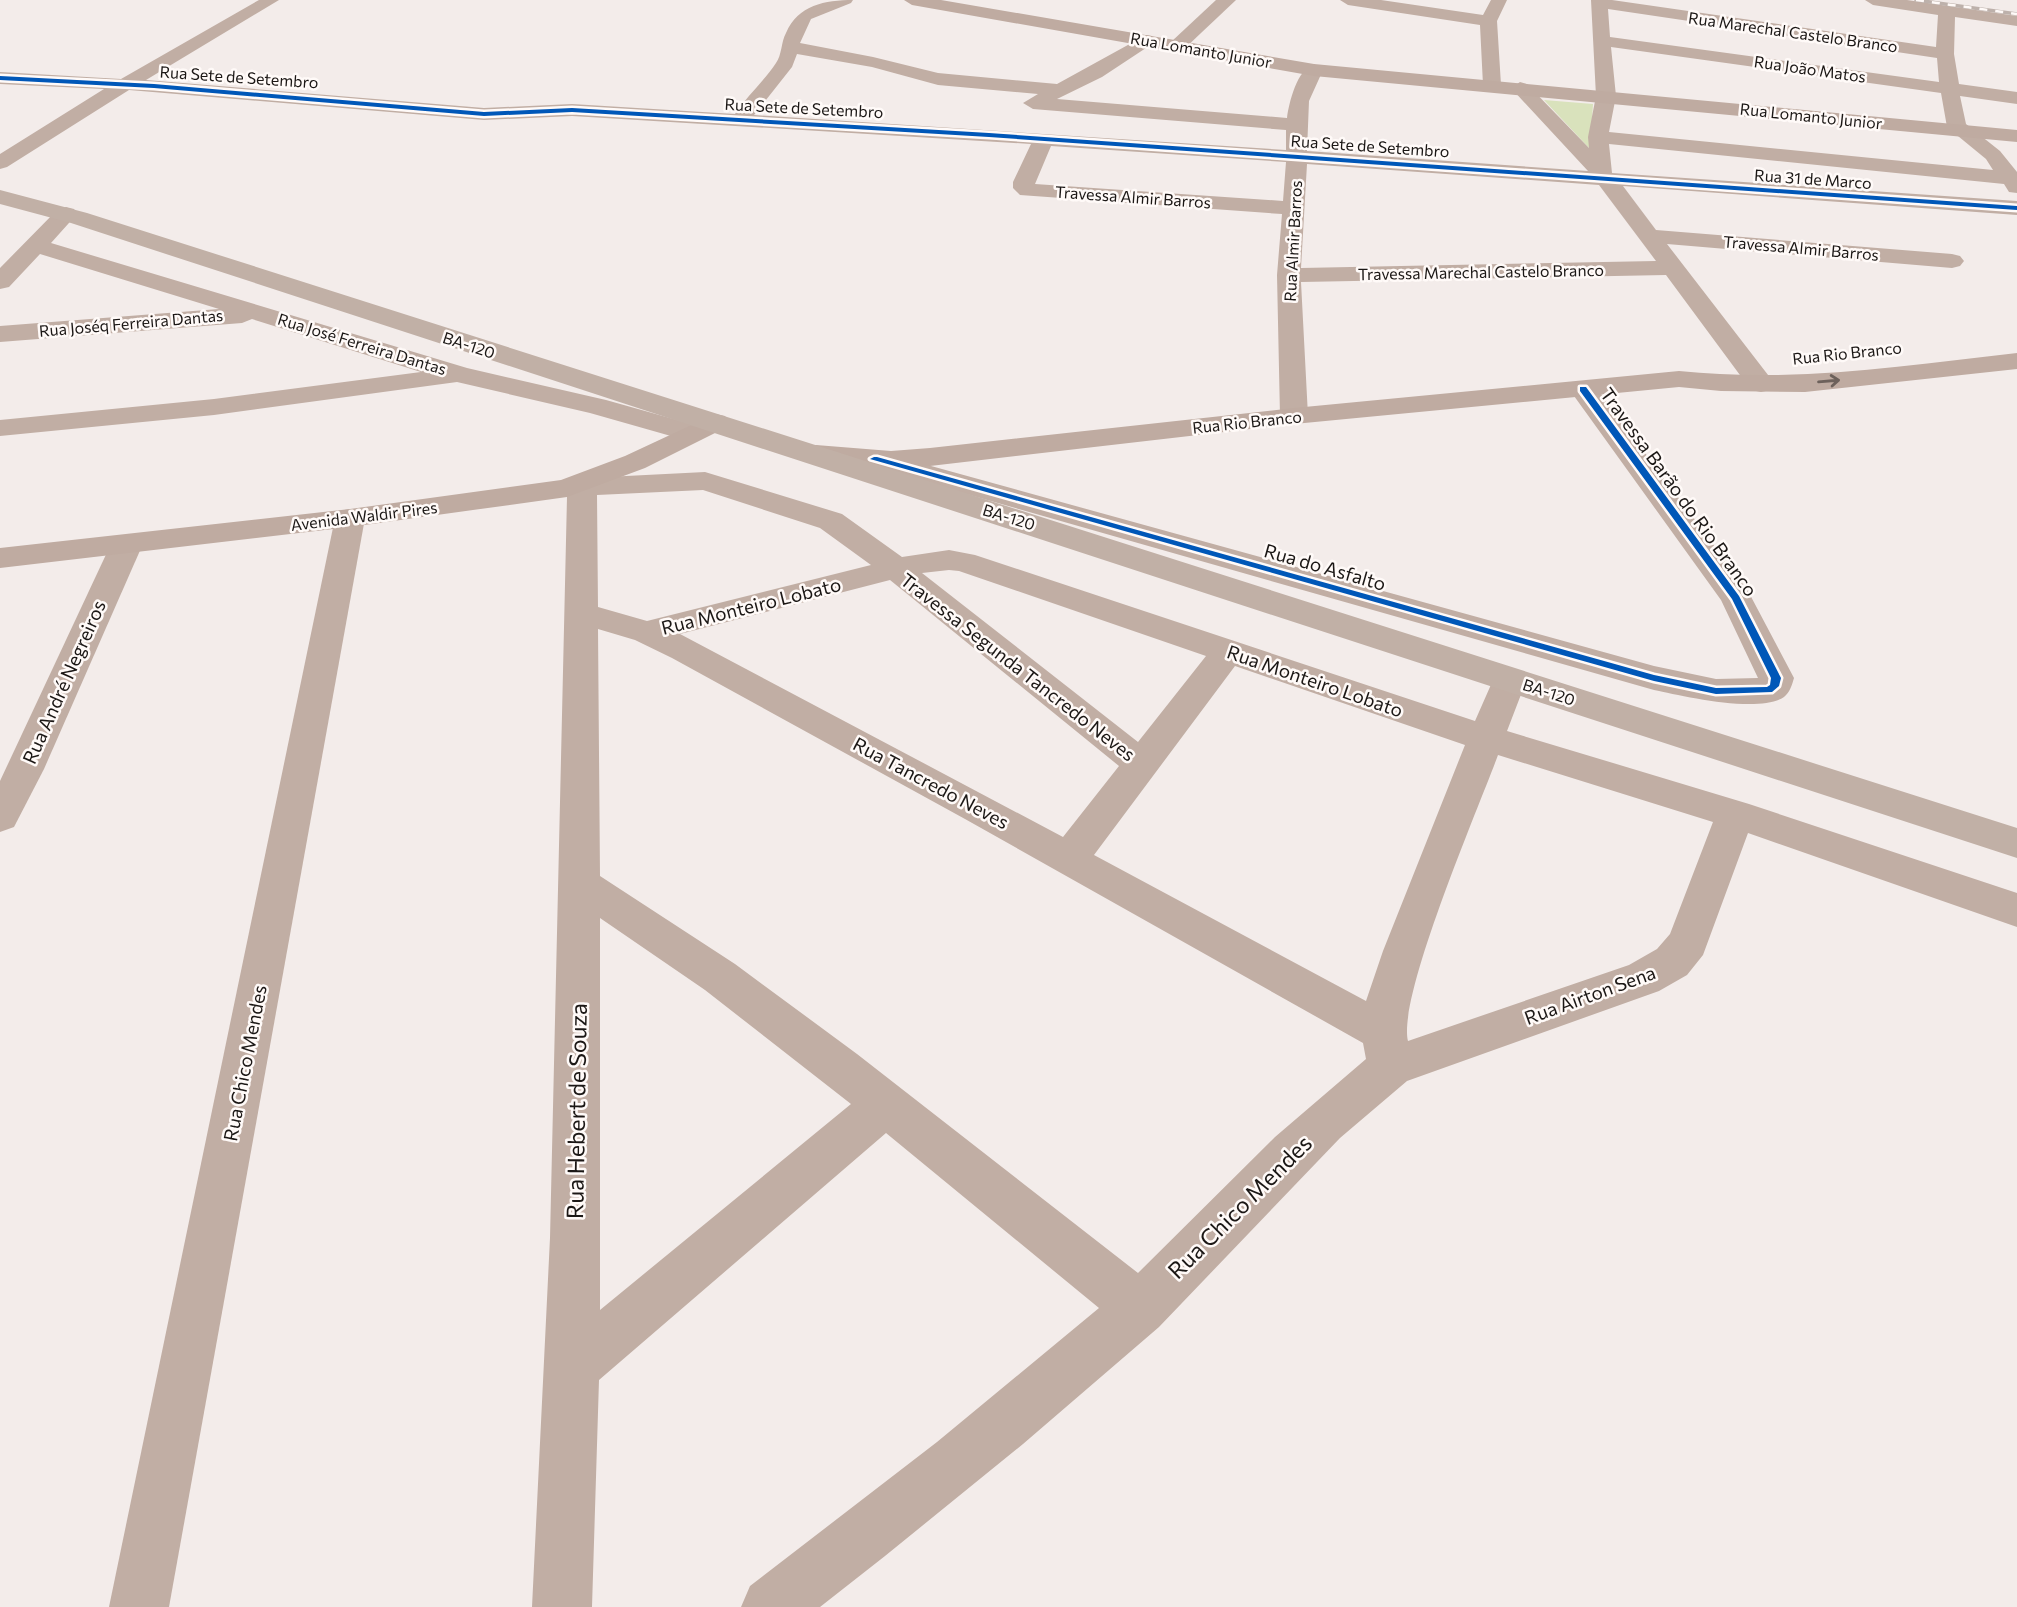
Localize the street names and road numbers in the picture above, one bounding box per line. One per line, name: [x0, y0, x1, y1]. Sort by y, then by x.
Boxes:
street label: Rua Marechal Castelo Branco: [1687, 7, 1899, 56]
street label: Rua Lomanto Junior: [1129, 28, 1274, 71]
street label: Rua João Matos: [1753, 51, 1867, 86]
street label: Rua Sete de Setembro: [159, 61, 319, 92]
street label: Rua Sete de Setembro: [724, 94, 884, 121]
street label: Rua Lomanto Junior: [1739, 99, 1884, 132]
street label: Rua Sete de Setembro: [1290, 130, 1450, 161]
street label: Rua 31 de Marco: [1754, 165, 1873, 192]
street label: Rua Almir Barros: [1280, 180, 1305, 302]
street label: Travessa Almir Barros: [1054, 182, 1212, 211]
street label: Travessa Almir Barros: [1722, 231, 1880, 264]
street label: Travessa Marechal Castelo Branco: [1358, 260, 1604, 283]
street label: Rua Joséq Ferreira Dantas: [38, 305, 224, 340]
street label: Rua José Ferreira Dantas: [276, 309, 449, 378]
street label: BA-120: [441, 327, 498, 362]
street label: Rua Rio Branco: [1791, 337, 1903, 368]
street label: Travessa Barão do Rio Branco: [1596, 383, 1763, 600]
street label: Rua Rio Branco: [1191, 406, 1303, 437]
street label: Avenida Waldir Pires: [290, 497, 438, 534]
street label: BA-120: [981, 500, 1038, 533]
street label: Rua do Asfalto: [1262, 538, 1389, 595]
street label: Travessa Segunda Tancredo Neves: [896, 568, 1140, 765]
street label: Rua Monteiro Lobato: [659, 572, 843, 639]
street label: Rua André Negreiros: [17, 596, 110, 767]
street label: Rua Monteiro Lobato: [1224, 640, 1406, 721]
street label: BA-120: [1521, 674, 1578, 709]
street label: Rua Tancredo Neves: [849, 732, 1013, 833]
street label: Rua Airton Sena: [1521, 960, 1659, 1029]
street label: Rua Chico Mendes: [218, 983, 271, 1143]
street label: Rua Hebert de Souza: [560, 1003, 592, 1219]
street label: Rua Chico Mendes: [1161, 1128, 1317, 1284]

